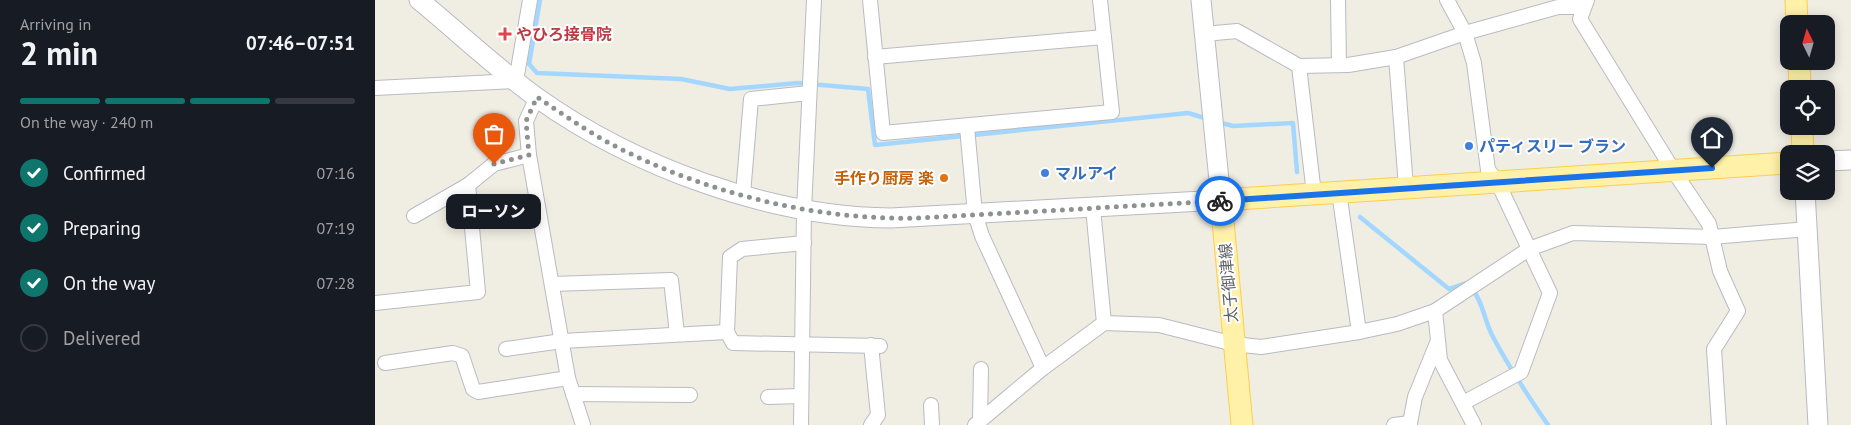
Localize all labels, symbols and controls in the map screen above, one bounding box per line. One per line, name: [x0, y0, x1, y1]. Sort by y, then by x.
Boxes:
text: Arriving in: [20, 14, 91, 34]
north arrow: [1780, 15, 1835, 70]
map controls: [1780, 15, 1835, 200]
place label: やひろ接骨院: [516, 24, 612, 44]
marker: やひろ接骨院: [498, 27, 512, 41]
text: 07:46–07:51: [246, 31, 355, 55]
text: 2 min: [20, 32, 98, 74]
button: locate: [1780, 80, 1835, 135]
text: On the way · 240 m: [20, 112, 153, 132]
pin: [473, 113, 515, 164]
pin: [1691, 117, 1733, 168]
icon: bag: [480, 120, 508, 148]
icon: home: [1698, 124, 1726, 152]
place label: パティスリー ブラン: [1479, 136, 1626, 156]
marker: パティスリー ブラン: [1463, 140, 1475, 152]
button: layers: [1780, 145, 1835, 200]
icon: check: [20, 159, 48, 187]
text: Confirmed: [63, 161, 146, 185]
text: 07:16: [317, 163, 355, 183]
place label: マルアイ: [1055, 163, 1118, 183]
marker: マルアイ: [1039, 167, 1051, 179]
place label: 手作り厨房 楽: [834, 168, 934, 188]
marker: 手作り厨房 楽: [938, 172, 950, 184]
courier: [1195, 176, 1245, 226]
icon: bike: [1206, 187, 1234, 215]
callout: ローソン: [447, 194, 541, 229]
text: ローソン: [461, 201, 526, 221]
icon: check: [20, 214, 48, 242]
text: Preparing: [63, 216, 141, 240]
text: 07:19: [317, 218, 355, 238]
street label: 太子御津線: [1215, 242, 1241, 324]
icon: check: [20, 269, 48, 297]
text: On the way: [63, 271, 155, 295]
text: 07:28: [317, 273, 355, 293]
text: Delivered: [63, 326, 141, 350]

